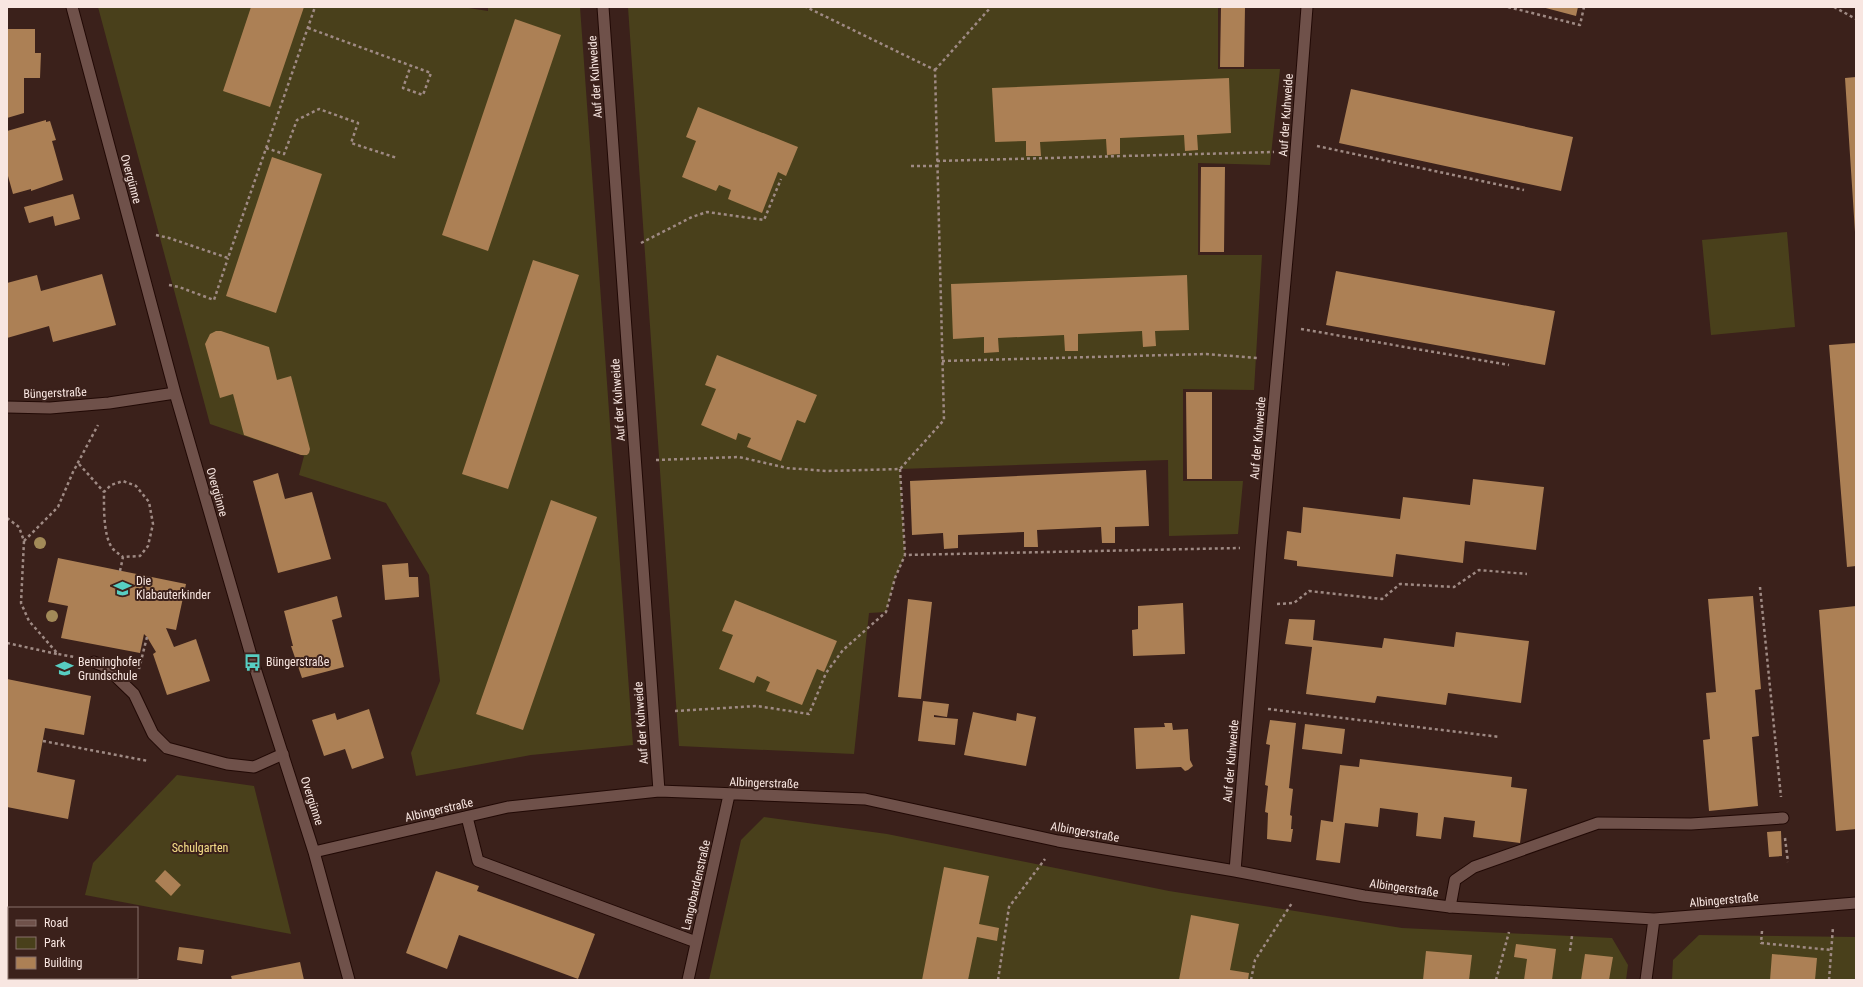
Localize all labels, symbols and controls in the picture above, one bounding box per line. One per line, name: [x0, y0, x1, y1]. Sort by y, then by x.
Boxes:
street label: Auf der Kuhweide: [585, 35, 605, 119]
street label: Auf der Kuhweide: [1276, 73, 1296, 157]
street label: Overgünne: [118, 153, 144, 206]
street label: Auf der Kuhweide: [608, 358, 628, 442]
street label: Büngerstraße: [23, 385, 87, 401]
street label: Auf der Kuhweide: [1247, 396, 1269, 480]
street label: Overgünne: [203, 466, 231, 519]
place label: Die Klabauterkinder: [136, 574, 211, 602]
school or university icon: Die Klabauterkinder: [113, 578, 133, 598]
bus stop icon: Büngerstraße: [243, 652, 263, 672]
place label: Benninghofer Grundschule: [78, 655, 141, 683]
place label: Büngerstraße: [266, 655, 330, 669]
school or university icon: Benninghofer Grundschule: [55, 659, 75, 679]
street label: Auf der Kuhweide: [631, 681, 651, 765]
street label: Auf der Kuhweide: [1220, 719, 1242, 803]
street label: Overgünne: [298, 775, 327, 827]
street label: Albingerstraße: [729, 775, 799, 791]
street label: Albingerstraße: [404, 795, 475, 825]
street label: Albingerstraße: [1050, 819, 1121, 845]
street label: Langobardenstraße: [679, 838, 713, 931]
park label: Schulgarten: [172, 841, 229, 855]
street label: Albingerstraße: [1369, 876, 1440, 900]
street label: Albingerstraße: [1689, 890, 1760, 910]
legend: [8, 907, 138, 979]
text: Road: [44, 916, 68, 930]
text: Park: [44, 936, 66, 950]
text: Building: [44, 956, 82, 970]

